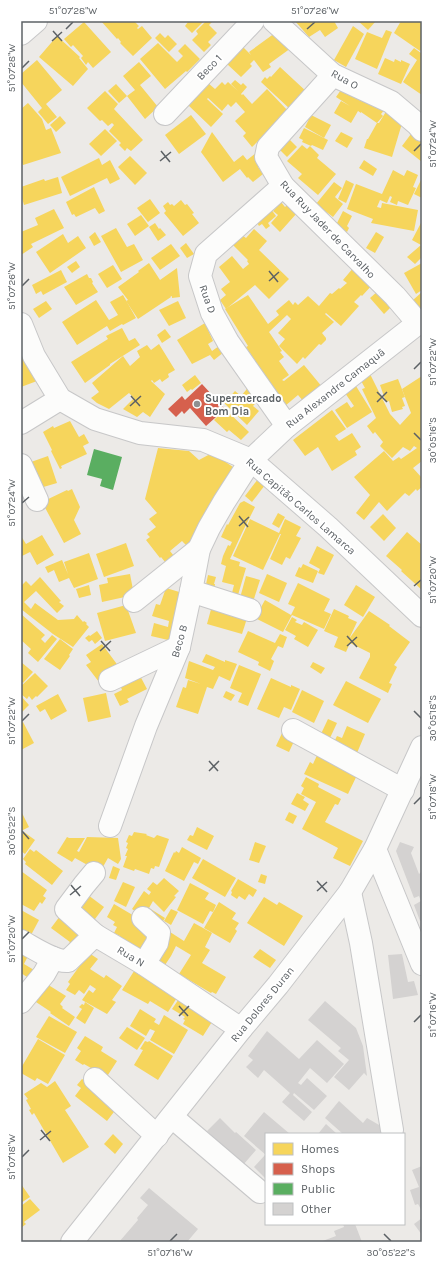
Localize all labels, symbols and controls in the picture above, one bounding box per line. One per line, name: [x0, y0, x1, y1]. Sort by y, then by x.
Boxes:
text: 51°07'28"W: [49, 5, 97, 17]
text: 51°07'26"W: [291, 5, 339, 17]
text: 51°07'28"W: [6, 44, 18, 92]
street label: Beco 1: [194, 52, 225, 83]
street label: Rua O: [329, 67, 361, 92]
text: 51°07'24"W: [427, 120, 439, 168]
street label: Rua Ruy Jader de Carvalho: [277, 178, 378, 281]
text: 51°07'26"W: [6, 262, 18, 310]
street label: Rua D: [196, 283, 219, 315]
text: 51°07'22"W: [427, 338, 439, 386]
street label: Rua Alexandre Camaquã: [283, 346, 388, 431]
place label: Supermercado Bom Dia: [205, 392, 282, 418]
marker: Supermercado Bom Dia: [192, 399, 202, 409]
text: 30°05'16"S: [427, 417, 439, 463]
street label: Rua Capitão Carlos Lamarca: [243, 455, 358, 558]
text: 51°07'24"W: [6, 479, 18, 527]
text: 51°07'20"W: [427, 556, 439, 604]
street label: Beco B: [169, 623, 190, 659]
text: 30°05'18"S: [427, 695, 439, 741]
text: 51°07'22"W: [6, 697, 18, 745]
text: 51°07'18"W: [427, 774, 439, 820]
text: 30°05'22"S: [6, 807, 18, 855]
text: 51°07'20"W: [6, 915, 18, 963]
street label: Rua N: [115, 943, 147, 970]
street label: Rua Dolores Duran: [228, 964, 297, 1045]
text: 51°07'16"W: [427, 992, 439, 1038]
legend: [265, 1133, 405, 1225]
text: 51°07'18"W: [6, 1134, 18, 1180]
text: Homes: [301, 1142, 339, 1156]
text: Shops: [301, 1162, 335, 1176]
text: Public: [301, 1182, 335, 1196]
text: Other: [301, 1202, 332, 1216]
text: 51°07'16"W: [147, 1247, 193, 1259]
text: 30°05'22"S: [367, 1247, 415, 1259]

